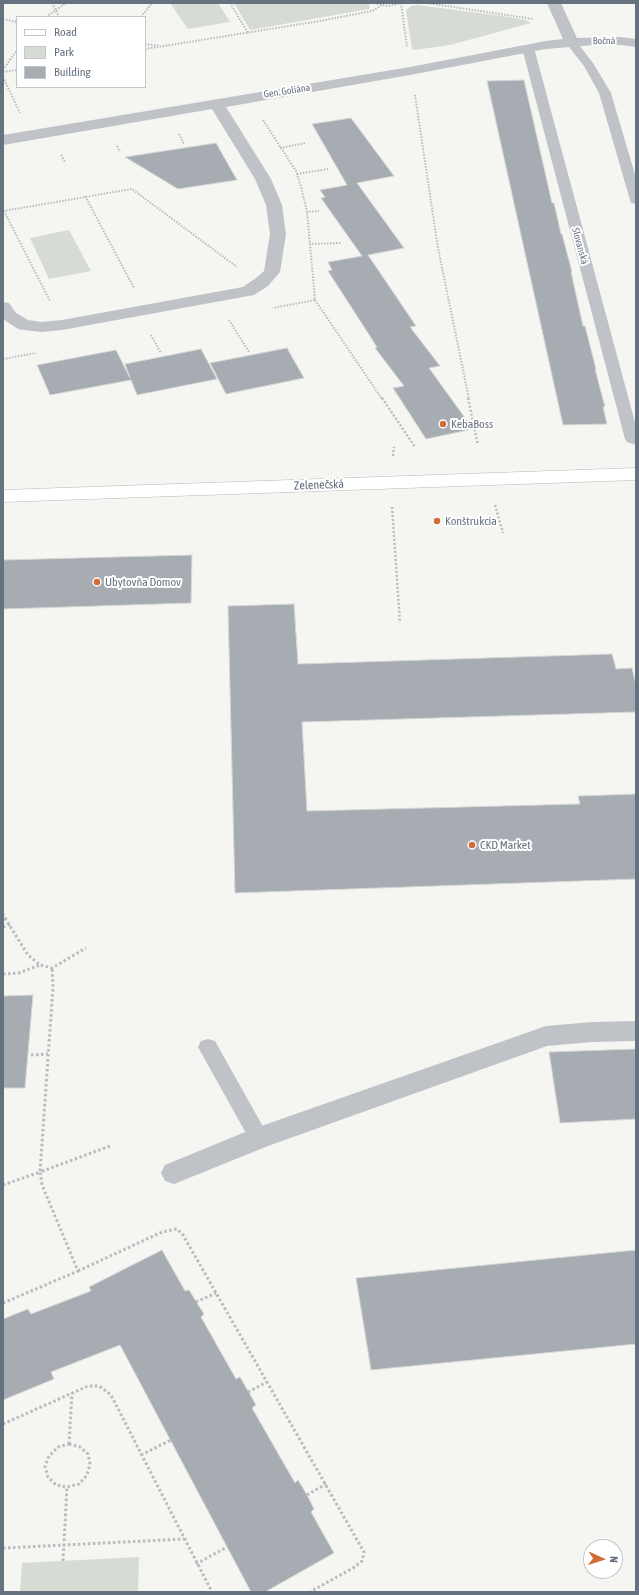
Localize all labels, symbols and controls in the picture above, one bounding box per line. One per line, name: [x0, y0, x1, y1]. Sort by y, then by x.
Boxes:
legend: [16, 16, 146, 88]
text: Road: [54, 25, 77, 39]
street label: Bočná: [593, 35, 615, 47]
text: Park: [54, 45, 74, 59]
text: Building: [54, 65, 91, 79]
street label: Gen. Goliána: [263, 81, 311, 101]
street label: Slovanská: [569, 226, 591, 266]
place label: KebaBoss: [451, 417, 493, 431]
marker: KebaBoss: [438, 419, 448, 429]
street label: Zelenečská: [294, 477, 344, 493]
place label: Konštrukcia: [445, 514, 497, 528]
marker: Konštrukcia: [432, 516, 442, 526]
place label: Ubytovňa Domov: [105, 575, 181, 589]
marker: Ubytovňa Domov: [92, 577, 102, 587]
place label: CKD Market: [480, 838, 531, 852]
marker: CKD Market: [467, 840, 477, 850]
north arrow: [583, 1539, 623, 1579]
text: N: [608, 1556, 620, 1563]

